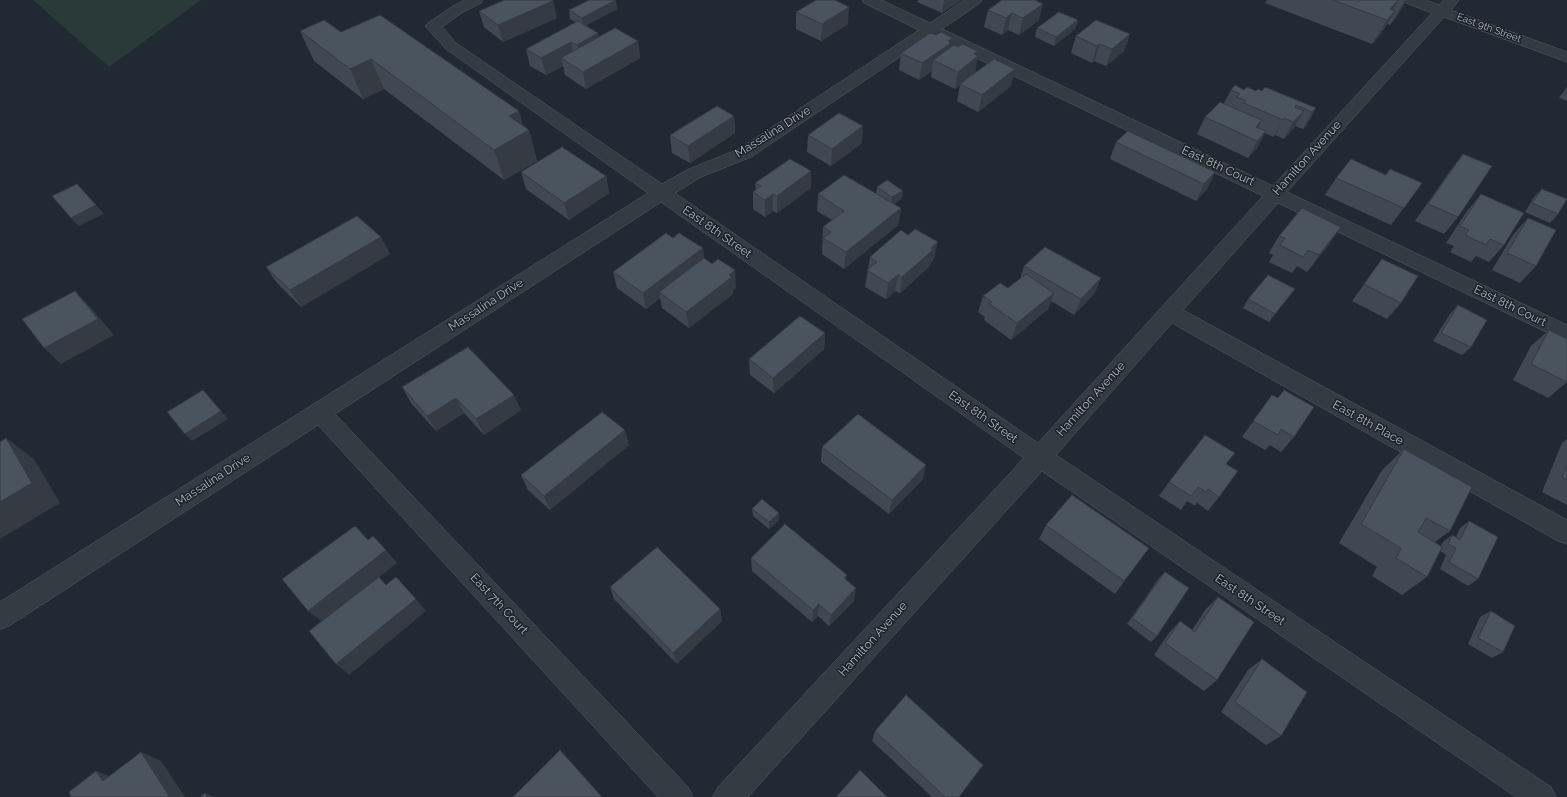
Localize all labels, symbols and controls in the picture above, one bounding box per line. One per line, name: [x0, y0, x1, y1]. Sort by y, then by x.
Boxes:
street label: East 9th Street: [1455, 11, 1523, 45]
street label: Massalina Drive: [733, 103, 813, 161]
street label: Hamilton Avenue: [1270, 118, 1344, 198]
street label: East 8th Court: [1179, 143, 1257, 189]
street label: East 8th Street: [680, 203, 754, 261]
street label: Massalina Drive: [446, 275, 526, 335]
street label: East 8th Court: [1472, 282, 1548, 330]
street label: Hamilton Avenue: [1054, 359, 1128, 439]
street label: East 8th Street: [946, 388, 1020, 446]
street label: East 8th Place: [1330, 398, 1406, 448]
street label: Massalina Drive: [173, 450, 253, 510]
street label: East 7th Court: [467, 571, 531, 637]
street label: East 8th Street: [1212, 571, 1288, 629]
street label: Hamilton Avenue: [836, 599, 910, 679]

